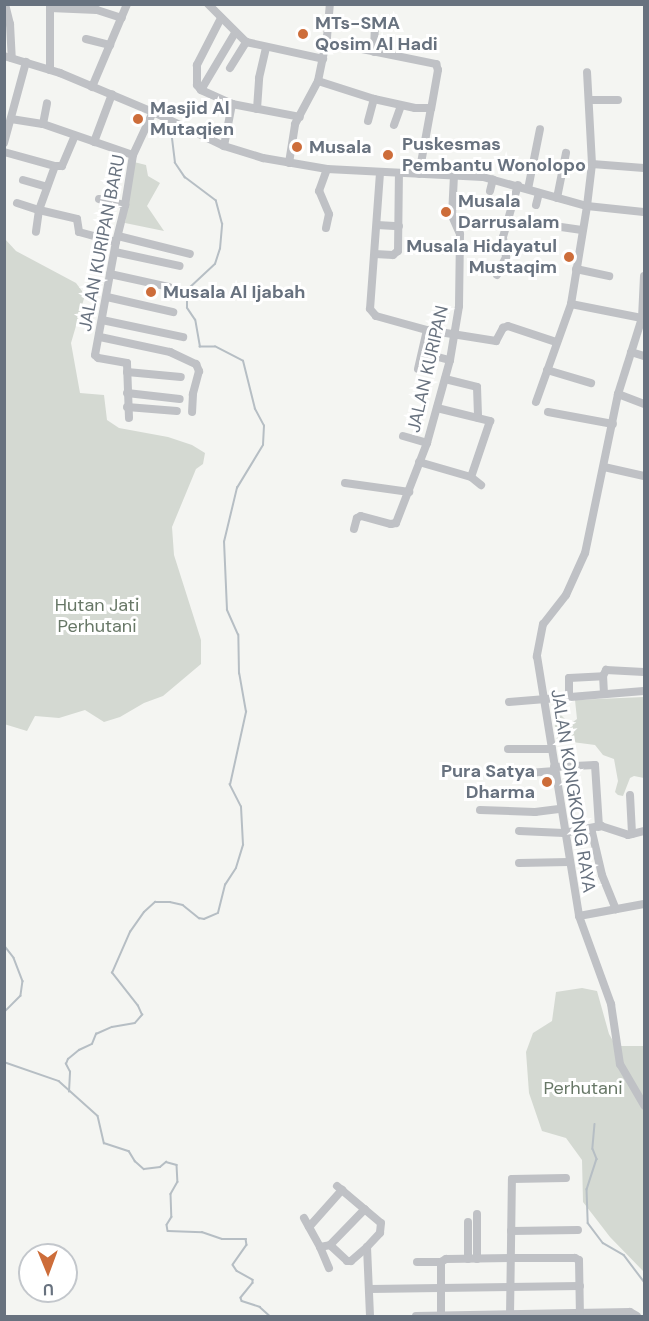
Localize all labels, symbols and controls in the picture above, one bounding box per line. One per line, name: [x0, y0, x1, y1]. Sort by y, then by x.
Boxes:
place label: MTs-SMA Qosim Al Hadi: [315, 13, 438, 56]
marker: MTs-SMA Qosim Al Hadi: [296, 27, 310, 41]
place label: Masjid Al Mutaqien: [150, 98, 234, 140]
marker: Masjid Al Mutaqien: [131, 112, 145, 126]
place label: Puskesmas Pembantu Wonolopo: [402, 134, 586, 176]
place label: Musala: [309, 136, 372, 158]
marker: Musala: [290, 140, 304, 154]
marker: Puskesmas Pembantu Wonolopo: [379, 146, 397, 164]
street label: JALAN KURIPAN BARU: [74, 153, 130, 333]
place label: Musala Darrusalam: [458, 191, 560, 234]
marker: Musala Darrusalam: [439, 205, 453, 219]
place label: Musala Hidayatul Mustaqim: [406, 236, 557, 278]
marker: Musala Hidayatul Mustaqim: [562, 250, 576, 264]
place label: Musala Al Ijabah: [163, 281, 305, 303]
marker: Musala Al Ijabah: [144, 285, 158, 299]
street label: JALAN KURIPAN: [403, 303, 453, 435]
park label: Hutan Jati Perhutani: [55, 595, 139, 638]
street label: JALAN KONGKONG RAYA: [546, 688, 600, 894]
place label: Pura Satya Dharma: [441, 761, 535, 804]
marker: Pura Satya Dharma: [540, 775, 554, 789]
park label: Perhutani: [544, 1077, 622, 1099]
north arrow: [18, 1243, 78, 1303]
text: U: [43, 1279, 54, 1300]

